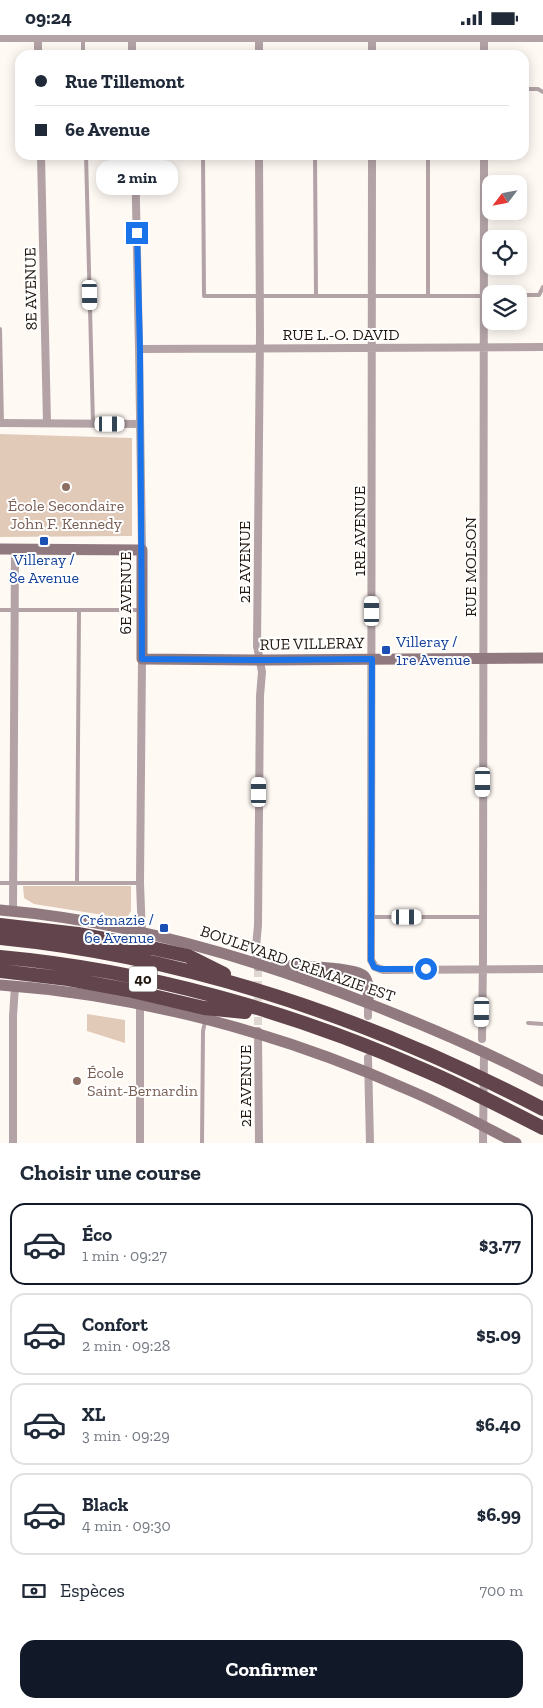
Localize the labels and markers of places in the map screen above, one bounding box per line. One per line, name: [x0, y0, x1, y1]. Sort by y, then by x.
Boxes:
marker: École Secondaire John F. Kennedy: [60, 481, 72, 493]
place label: École Secondaire John F. Kennedy: [8, 496, 124, 533]
marker: Villeray / 8e Avenue: [38, 535, 50, 547]
place label: Villeray / 8e Avenue: [9, 550, 79, 587]
place label: Villeray / 1re Avenue: [395, 632, 470, 669]
marker: Villeray / 1re Avenue: [380, 644, 392, 656]
place label: Crémazie / 6e Avenue: [79, 910, 155, 947]
marker: Crémazie / 6e Avenue: [158, 922, 170, 934]
place label: École Saint-Bernardin: [87, 1063, 199, 1100]
marker: École Saint-Bernardin: [71, 1075, 83, 1087]

